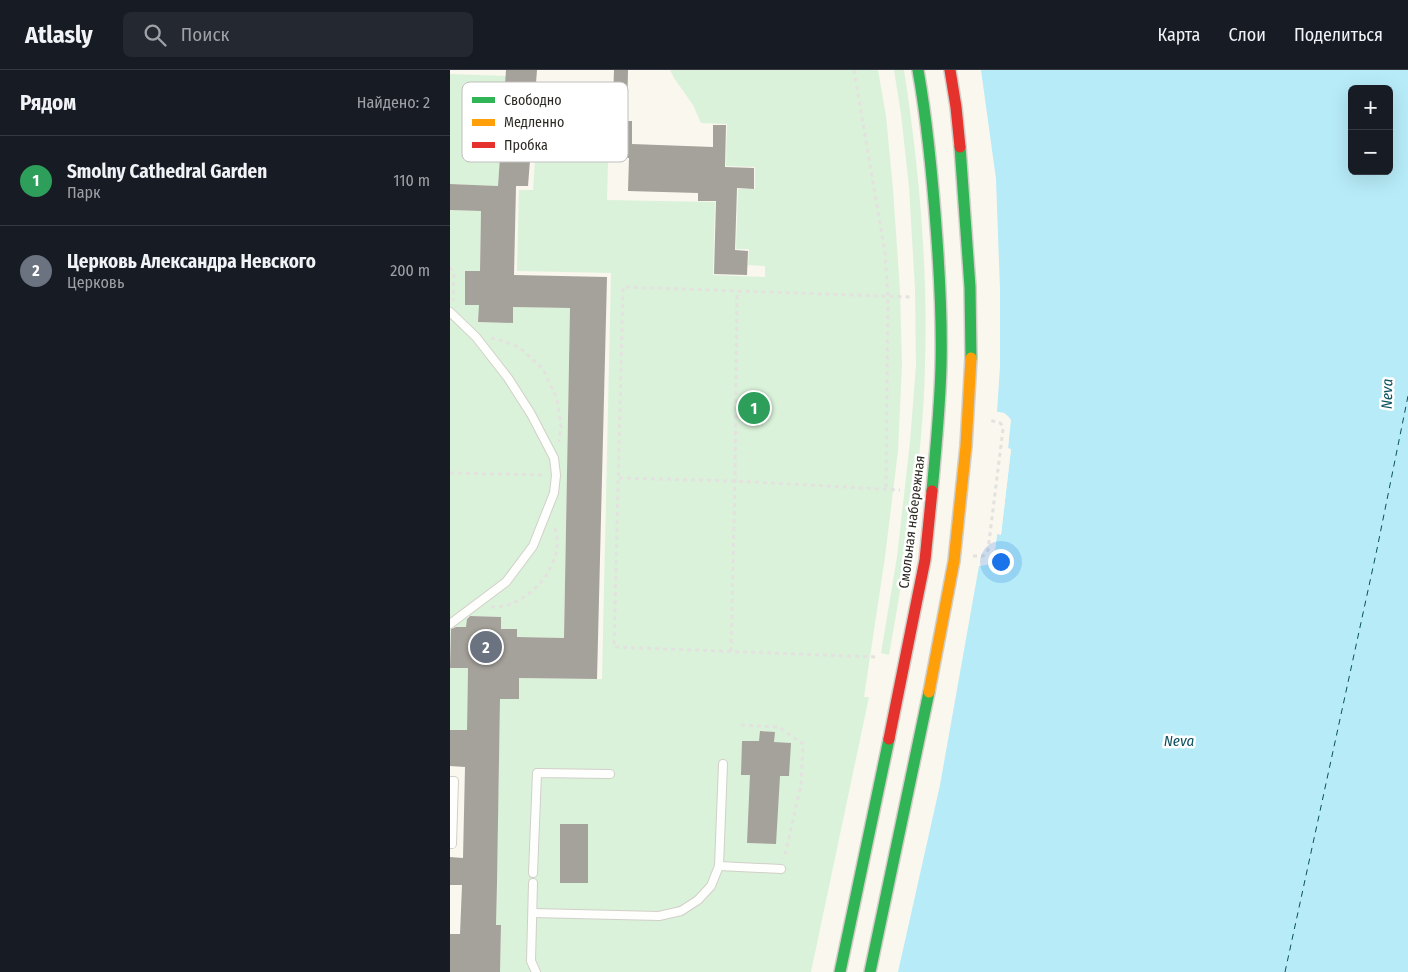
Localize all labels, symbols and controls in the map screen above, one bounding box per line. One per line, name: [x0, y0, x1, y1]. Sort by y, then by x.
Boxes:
search box: [123, 12, 473, 57]
text: Atlasly: [25, 21, 93, 49]
icon: search: [141, 21, 169, 49]
text: Поиск: [181, 23, 229, 46]
text: Карта: [1157, 24, 1200, 46]
text: Слои: [1228, 24, 1266, 46]
text: Поделиться: [1294, 24, 1383, 46]
legend: [462, 82, 628, 162]
map controls: [1348, 85, 1393, 175]
button: +: [1348, 85, 1393, 130]
text: Рядом: [20, 90, 76, 116]
text: Свободно: [504, 92, 562, 109]
text: Найдено: 2: [357, 93, 430, 112]
text: Медленно: [504, 114, 564, 131]
button: −: [1348, 130, 1393, 175]
text: Пробка: [504, 137, 548, 154]
text: Smolny Cathedral Garden: [67, 160, 267, 183]
text: 1: [33, 171, 39, 190]
text: 110 m: [393, 171, 430, 190]
text: Парк: [67, 183, 101, 202]
text: Церковь Александра Невского: [67, 250, 316, 273]
text: 2: [32, 261, 40, 280]
text: 200 m: [390, 261, 430, 280]
text: Церковь: [67, 273, 124, 292]
water label: Neva: [1378, 378, 1396, 409]
pin: 1: [738, 389, 770, 427]
street label: Смольная набережная: [895, 454, 929, 590]
your location: [988, 549, 1014, 575]
pin: 2: [470, 628, 502, 666]
water label: Neva: [1164, 732, 1194, 750]

